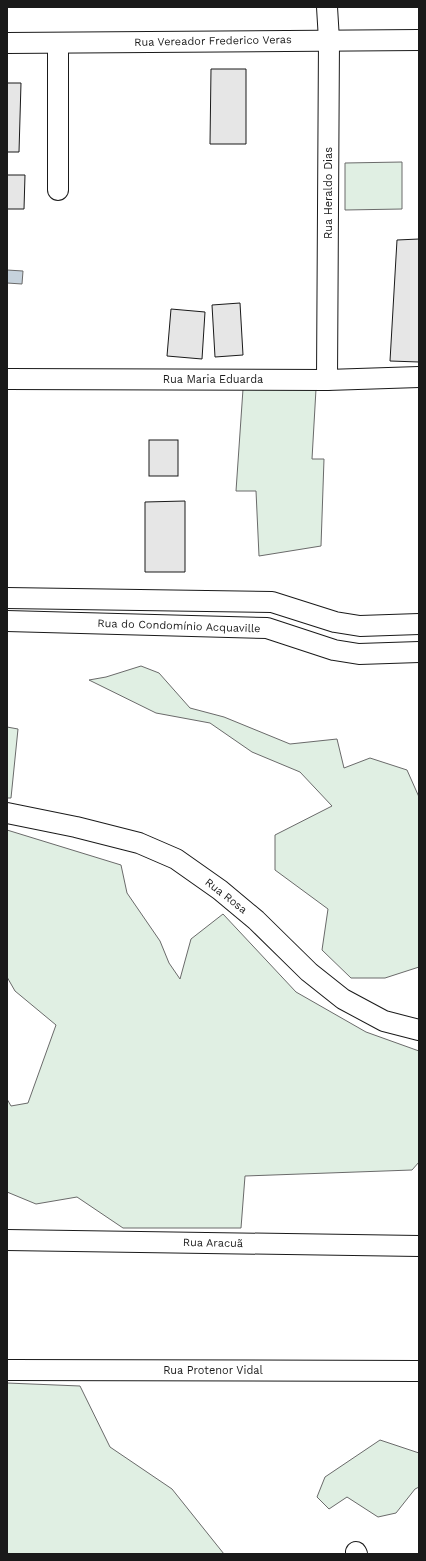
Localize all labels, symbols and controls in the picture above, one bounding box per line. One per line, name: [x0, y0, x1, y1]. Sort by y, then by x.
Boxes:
street label: Rua Vereador Frederico Veras: [134, 33, 292, 49]
street label: Rua Heraldo Dias: [322, 147, 335, 239]
street label: Rua Maria Eduarda: [163, 373, 263, 386]
street label: Rua do Condomínio Acquaville: [97, 617, 261, 635]
street label: Rua Rosa: [203, 876, 249, 916]
street label: Rua Aracuã: [183, 1236, 243, 1250]
street label: Rua Protenor Vidal: [163, 1364, 264, 1377]

